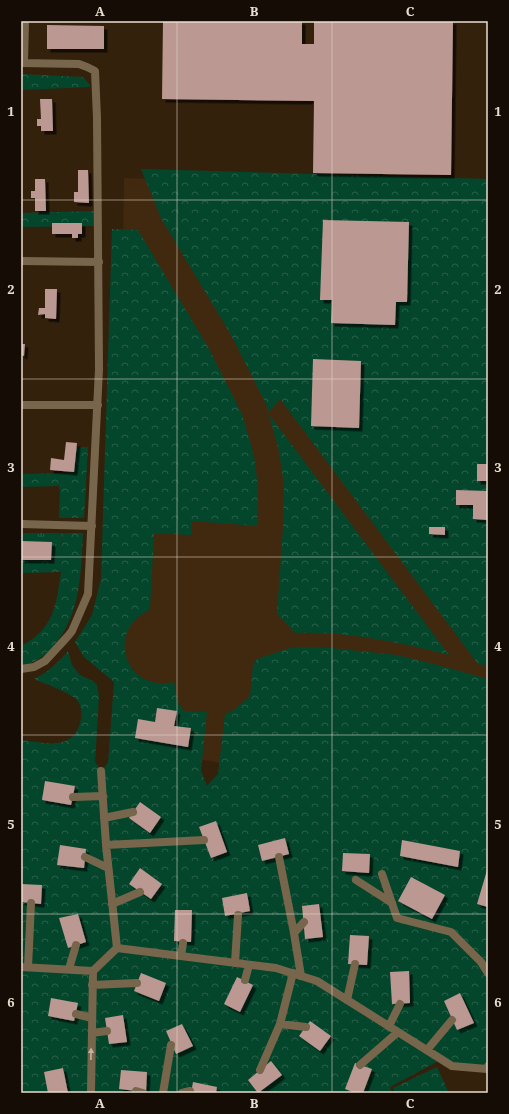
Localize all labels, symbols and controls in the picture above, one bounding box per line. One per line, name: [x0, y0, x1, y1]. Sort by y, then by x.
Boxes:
text: A: [95, 2, 105, 20]
text: B: [250, 2, 259, 20]
text: C: [406, 2, 415, 20]
text: 1: [7, 102, 15, 120]
text: 1: [494, 102, 502, 120]
text: 2: [7, 280, 15, 298]
text: 2: [494, 280, 502, 298]
text: 3: [7, 458, 15, 476]
text: 3: [494, 458, 502, 476]
text: 4: [7, 637, 15, 655]
text: 4: [494, 637, 502, 655]
text: 5: [7, 815, 15, 833]
text: 5: [494, 815, 502, 833]
text: 6: [7, 993, 15, 1011]
text: 6: [494, 993, 502, 1011]
one-way arrow: [88, 1047, 94, 1060]
text: A: [95, 1094, 105, 1112]
text: B: [250, 1094, 259, 1112]
text: C: [406, 1094, 415, 1112]

